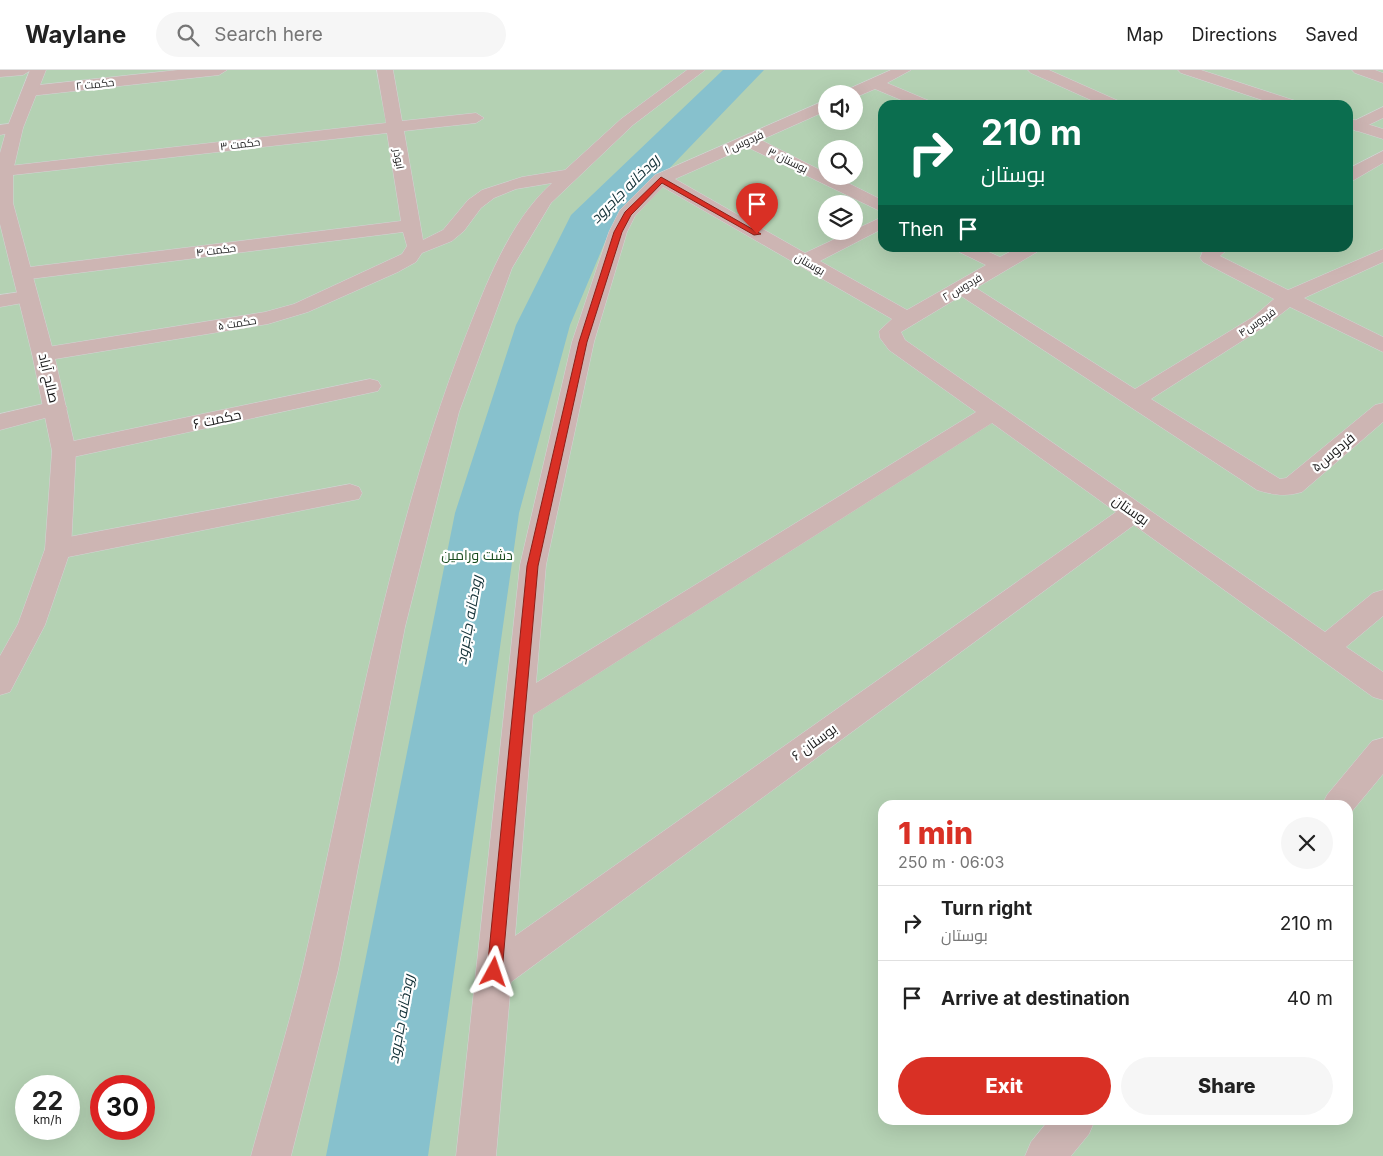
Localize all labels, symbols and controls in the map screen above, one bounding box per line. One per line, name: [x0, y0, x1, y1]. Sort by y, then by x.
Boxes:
search box: [156, 12, 506, 57]
text: Waylane: [25, 20, 126, 49]
icon: search: [174, 21, 202, 49]
text: Search here: [214, 23, 323, 46]
text: Map: [1126, 24, 1164, 45]
text: Directions: [1192, 24, 1277, 45]
text: Saved: [1305, 24, 1358, 45]
street label: حکمت ۲: [75, 75, 115, 93]
map controls: [818, 85, 863, 240]
button: sound: [818, 85, 863, 130]
text: 210 m: [981, 111, 1082, 153]
icon: right: [898, 120, 963, 185]
street label: فردوس ۱: [722, 127, 766, 157]
street label: حکمت ۳: [219, 135, 261, 153]
button: search: [818, 140, 863, 185]
street label: بوستان ۳: [766, 144, 810, 176]
street label: ابوذر: [390, 147, 408, 170]
water label: رودخانه جاجرود: [586, 149, 664, 227]
text: بوستان: [981, 161, 1045, 187]
pin: [736, 183, 778, 234]
icon: arrive: [743, 190, 771, 218]
button: layers: [818, 195, 863, 240]
icon: arrive: [954, 215, 982, 243]
text: Then: [898, 218, 944, 241]
street label: حکمت ۴: [195, 241, 237, 259]
street label: بوستان: [793, 250, 827, 278]
street label: فردوس ۲: [940, 270, 984, 304]
street label: فردوس۴: [1236, 304, 1278, 340]
street label: حکمت ۵: [217, 313, 257, 333]
street label: صالح آباد: [35, 351, 63, 405]
street label: حکمت ۶: [191, 405, 242, 432]
street label: فردوس۵: [1307, 428, 1358, 475]
street label: بوستان: [1110, 491, 1153, 528]
park label: دشت ورامین: [441, 546, 513, 563]
water label: رودخانه جاجرود: [451, 573, 486, 666]
street label: بوستان ۶: [788, 720, 840, 764]
text: 1 min: [898, 815, 973, 851]
button: close: [1281, 817, 1333, 869]
text: 250 m · 06:03: [898, 852, 1004, 872]
text: Turn right: [941, 897, 1032, 920]
icon: right: [898, 909, 926, 937]
text: 210 m: [1280, 912, 1333, 935]
text: بوستان: [941, 925, 988, 945]
position arrow: [467, 945, 519, 997]
water label: رودخانه جاجرود: [383, 972, 418, 1065]
icon: arrive: [898, 984, 926, 1012]
text: Arrive at destination: [941, 987, 1130, 1010]
text: 40 m: [1287, 987, 1333, 1010]
button: Exit: [898, 1057, 1111, 1115]
button: Share: [1121, 1057, 1333, 1115]
speed limit sign: 30: [90, 1075, 155, 1140]
text: 22: [32, 1086, 63, 1116]
text: km/h: [33, 1112, 62, 1127]

